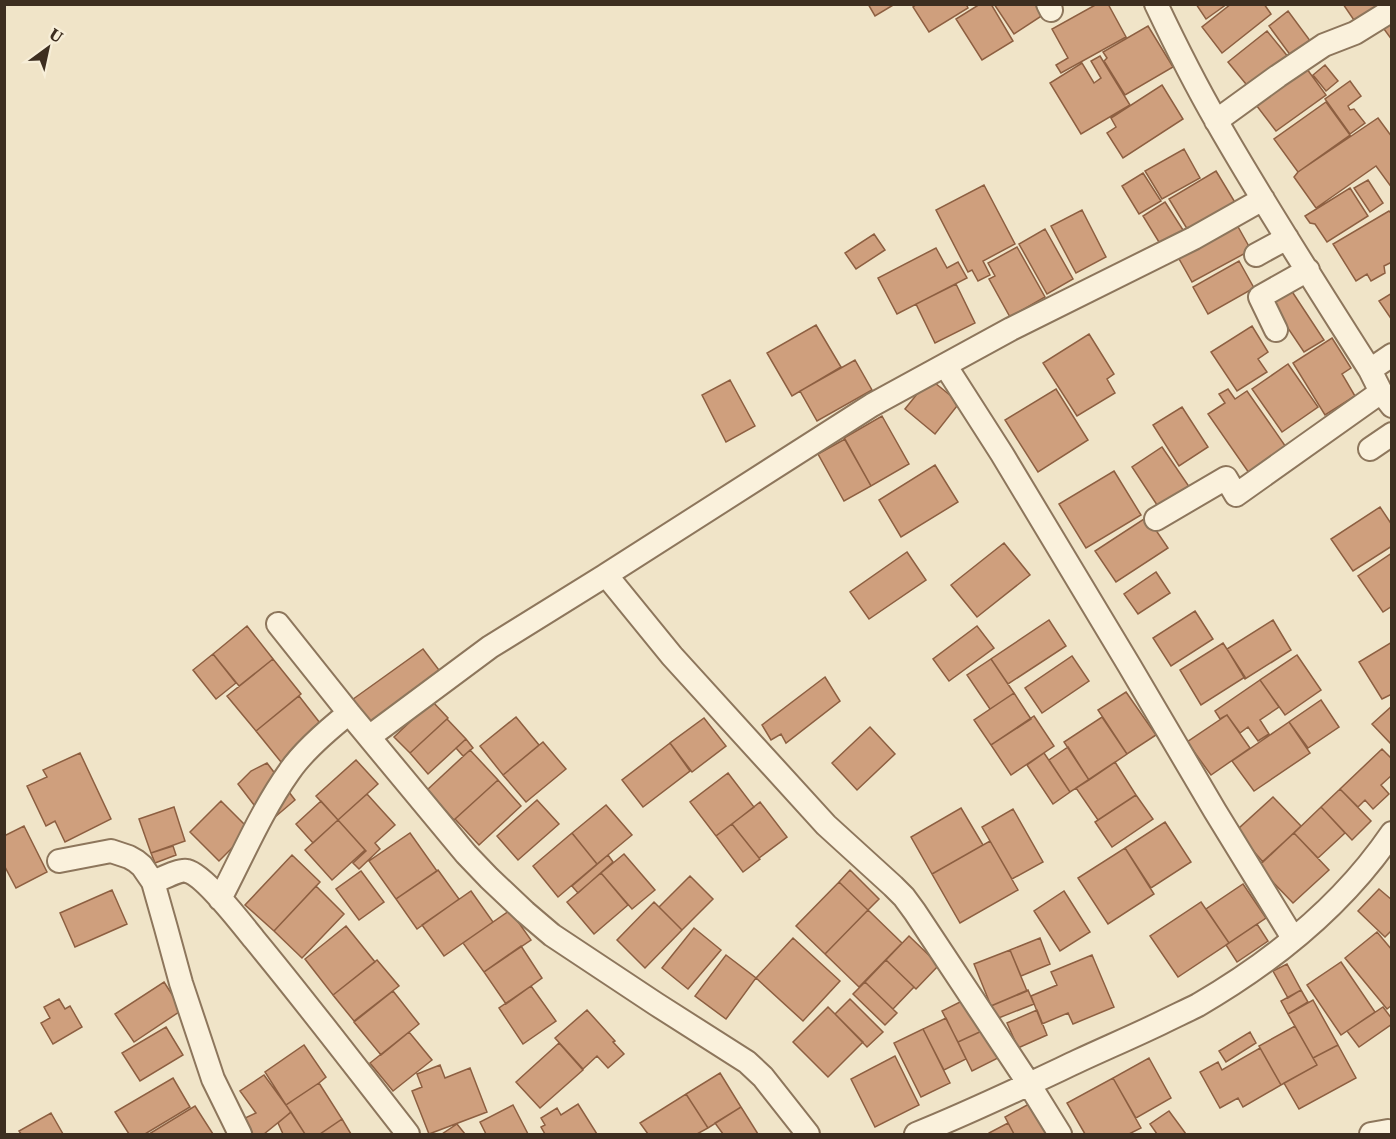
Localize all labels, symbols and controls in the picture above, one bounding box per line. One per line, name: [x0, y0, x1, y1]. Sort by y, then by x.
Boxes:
north arrow: [18, 18, 78, 78]
text: U: [46, 25, 66, 47]

